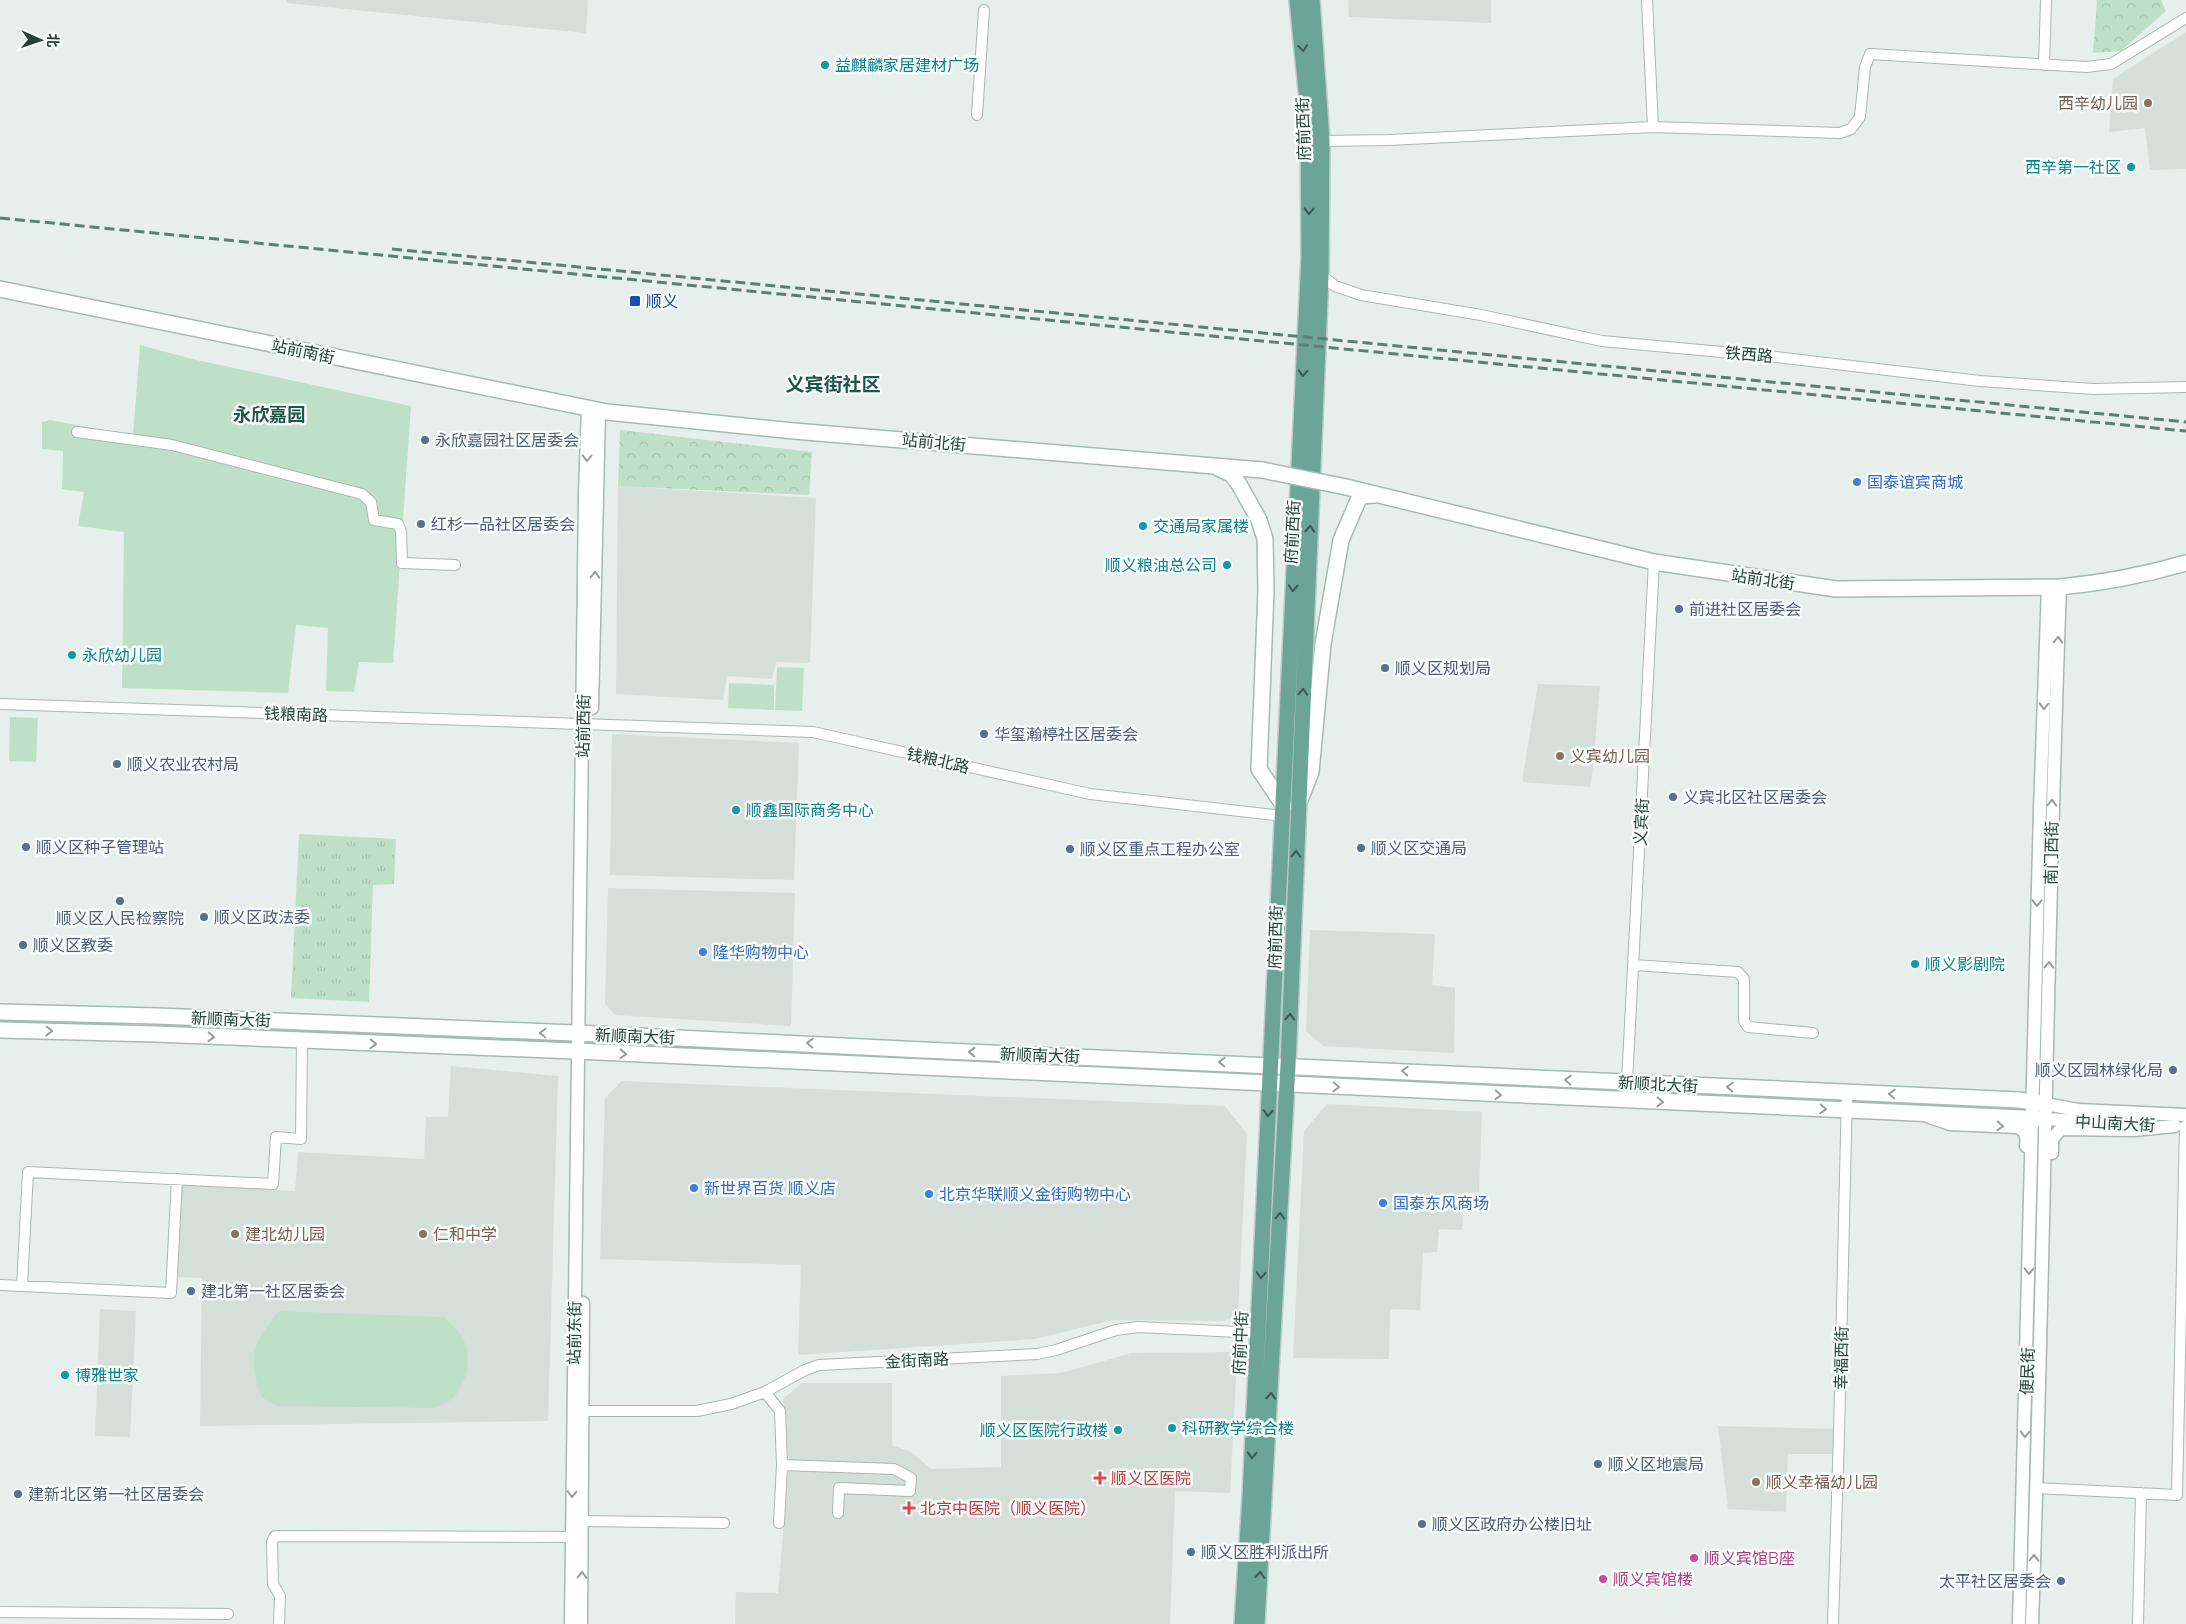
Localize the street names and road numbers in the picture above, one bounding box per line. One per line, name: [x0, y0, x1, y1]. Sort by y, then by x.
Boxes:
street label: 府前西街: [1293, 97, 1314, 161]
street label: 站前南街: [270, 336, 336, 367]
street label: 铁西路: [1724, 343, 1774, 366]
street label: 站前北街: [901, 430, 967, 455]
street label: 府前西街: [1281, 500, 1304, 564]
street label: 站前北街: [1730, 566, 1796, 593]
street label: 站前西街: [573, 694, 594, 758]
street label: 钱粮南路: [264, 704, 328, 725]
street label: 钱粮北路: [905, 744, 971, 777]
street label: 义宾街: [1631, 798, 1652, 846]
street label: 南门西街: [2041, 821, 2062, 885]
street label: 府前西街: [1265, 905, 1286, 969]
street label: 新顺南大街: [191, 1009, 271, 1030]
street label: 新顺南大街: [595, 1026, 675, 1047]
street label: 新顺南大街: [1000, 1045, 1080, 1066]
street label: 新顺北大街: [1618, 1073, 1698, 1096]
street label: 中山南大街: [2075, 1112, 2155, 1135]
street label: 站前东街: [564, 1301, 585, 1365]
street label: 府前中街: [1229, 1311, 1252, 1375]
street label: 幸福西街: [1831, 1326, 1852, 1390]
street label: 便民街: [2017, 1347, 2038, 1395]
street label: 金街南路: [885, 1349, 949, 1372]

